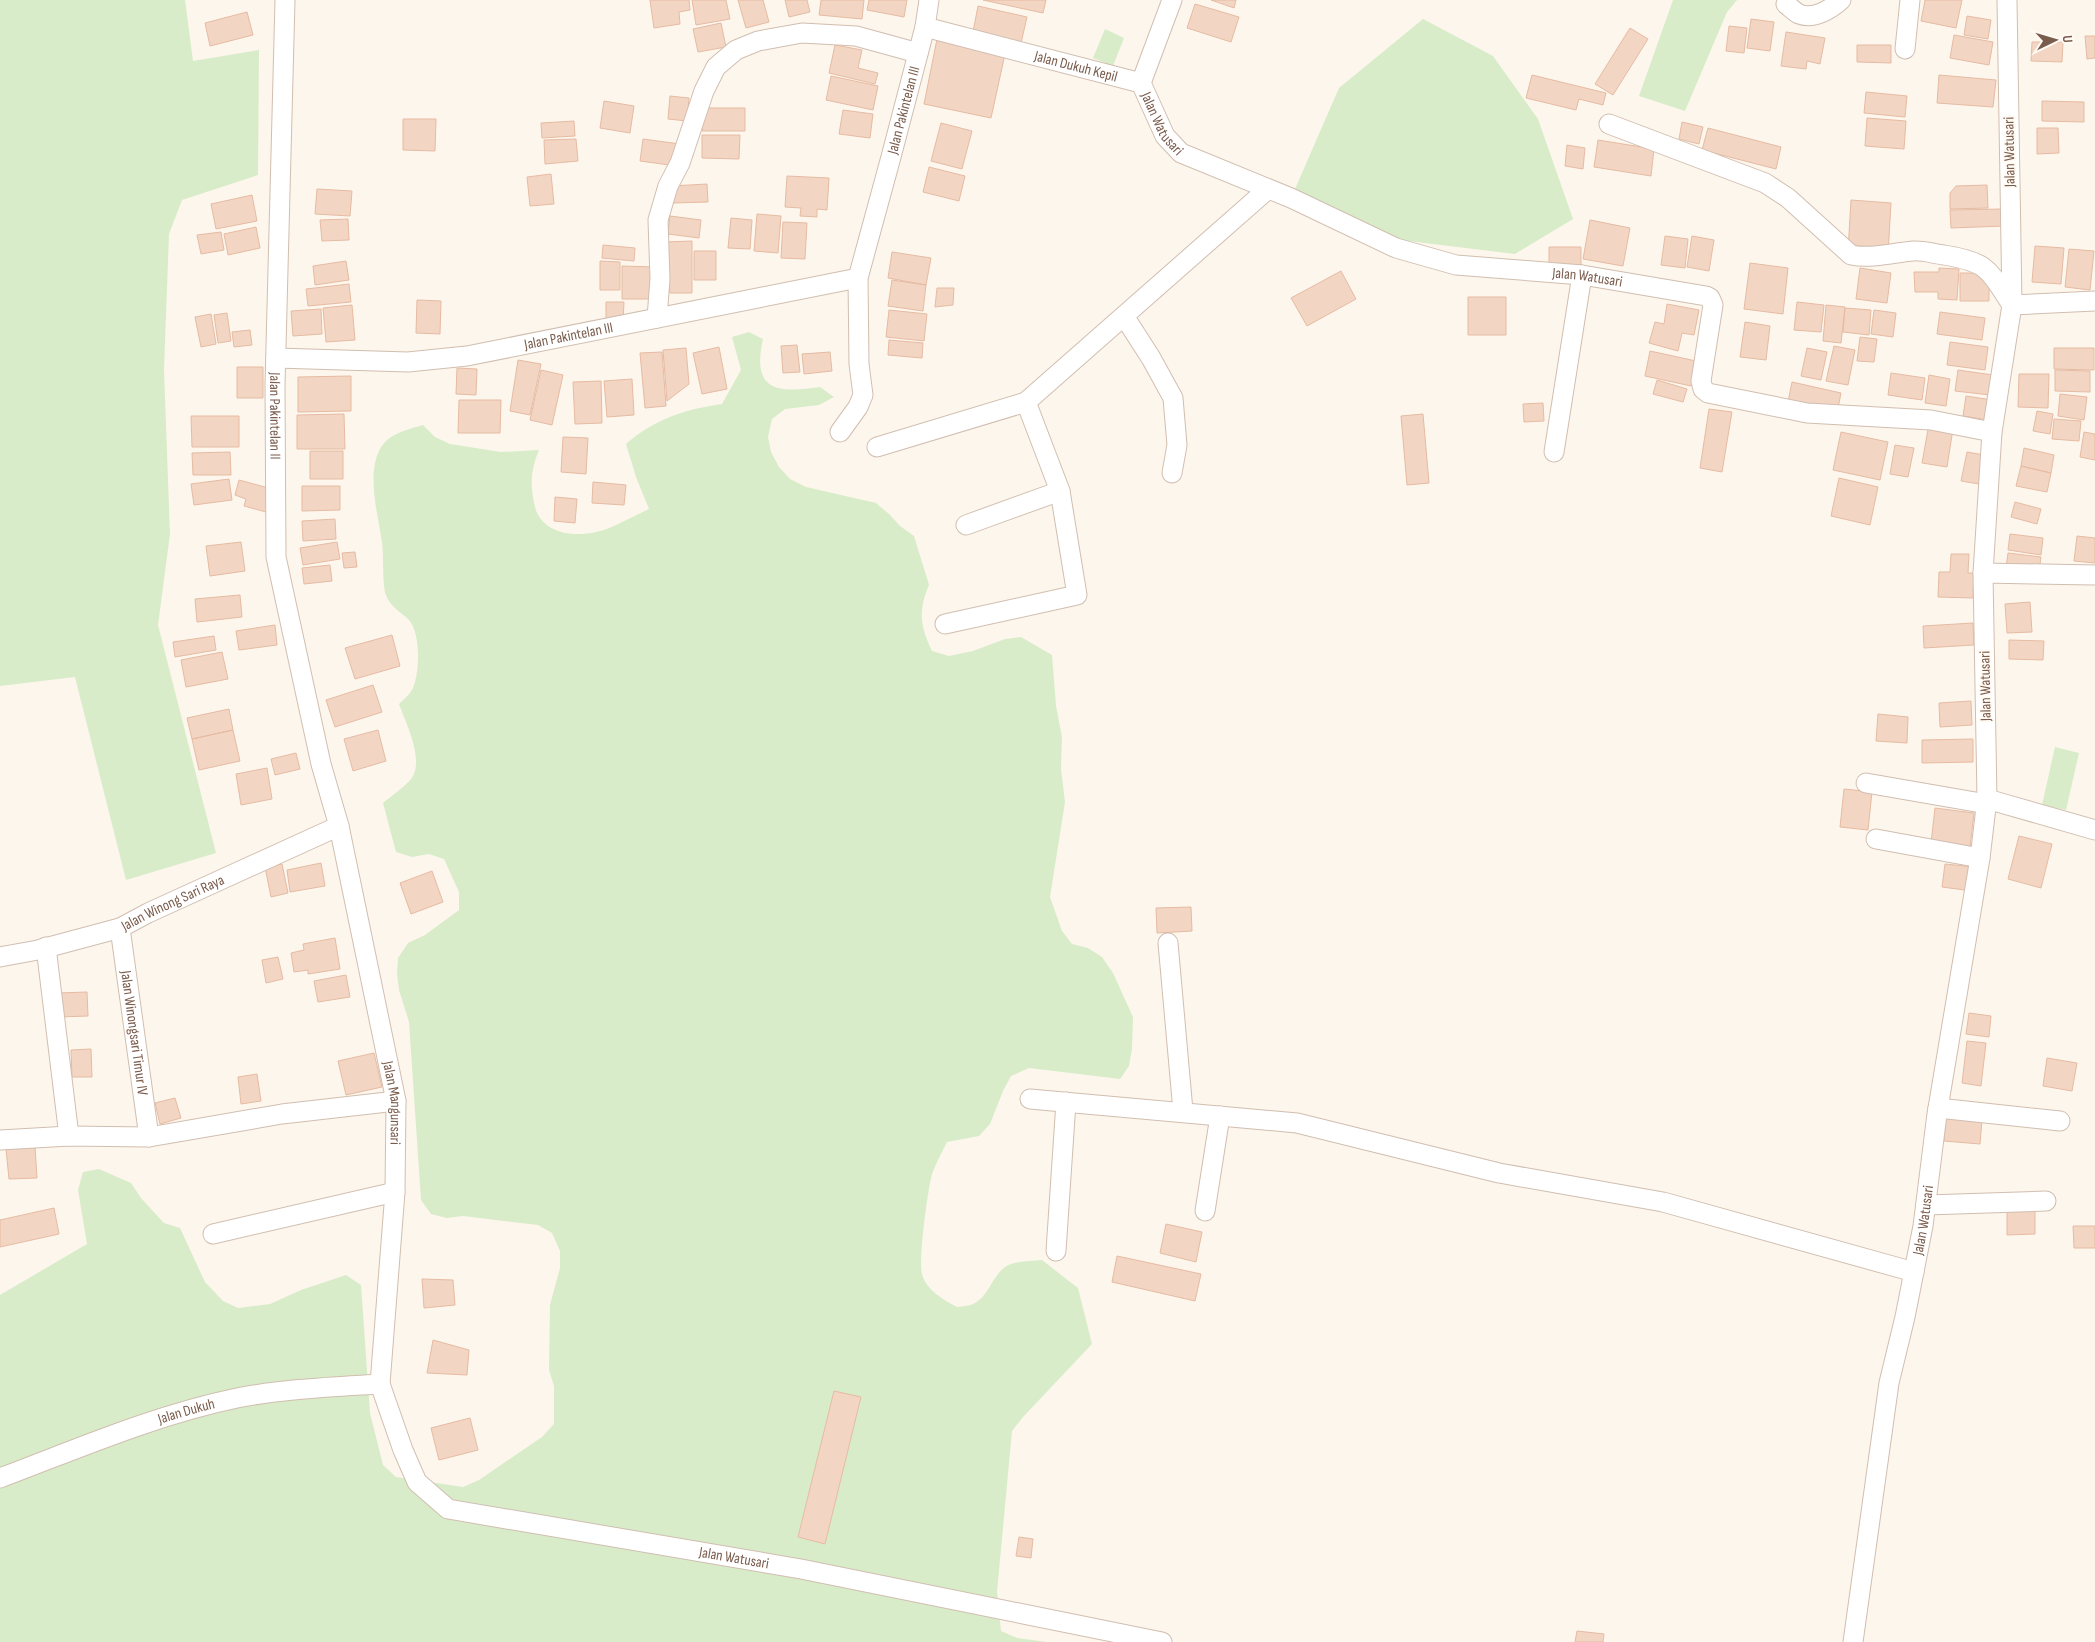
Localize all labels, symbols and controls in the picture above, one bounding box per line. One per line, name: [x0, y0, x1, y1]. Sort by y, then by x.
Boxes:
north arrow: [2030, 15, 2080, 65]
text: U: [2059, 35, 2076, 43]
street label: Jalan Dukuh Kepil: [1031, 47, 1119, 87]
street label: Jalan Pakintelan III: [883, 64, 924, 157]
street label: Jalan Watusari: [1136, 88, 1187, 160]
street label: Jalan Watusari: [1999, 116, 2020, 188]
street label: Jalan Watusari: [1551, 264, 1624, 292]
street label: Jalan Pakintelan III: [522, 318, 615, 355]
street label: Jalan Pakintelan II: [265, 371, 284, 460]
street label: Jalan Watusari: [1975, 650, 1996, 722]
street label: Jalan Winong Sari Raya: [117, 870, 227, 936]
street label: Jalan Winongsari Timur IV: [116, 968, 152, 1097]
street label: Jalan Mangunsari: [378, 1059, 405, 1145]
street label: Jalan Watusari: [1908, 1184, 1938, 1258]
street label: Jalan Dukuh: [155, 1394, 217, 1429]
street label: Jalan Watusari: [697, 1543, 770, 1573]

